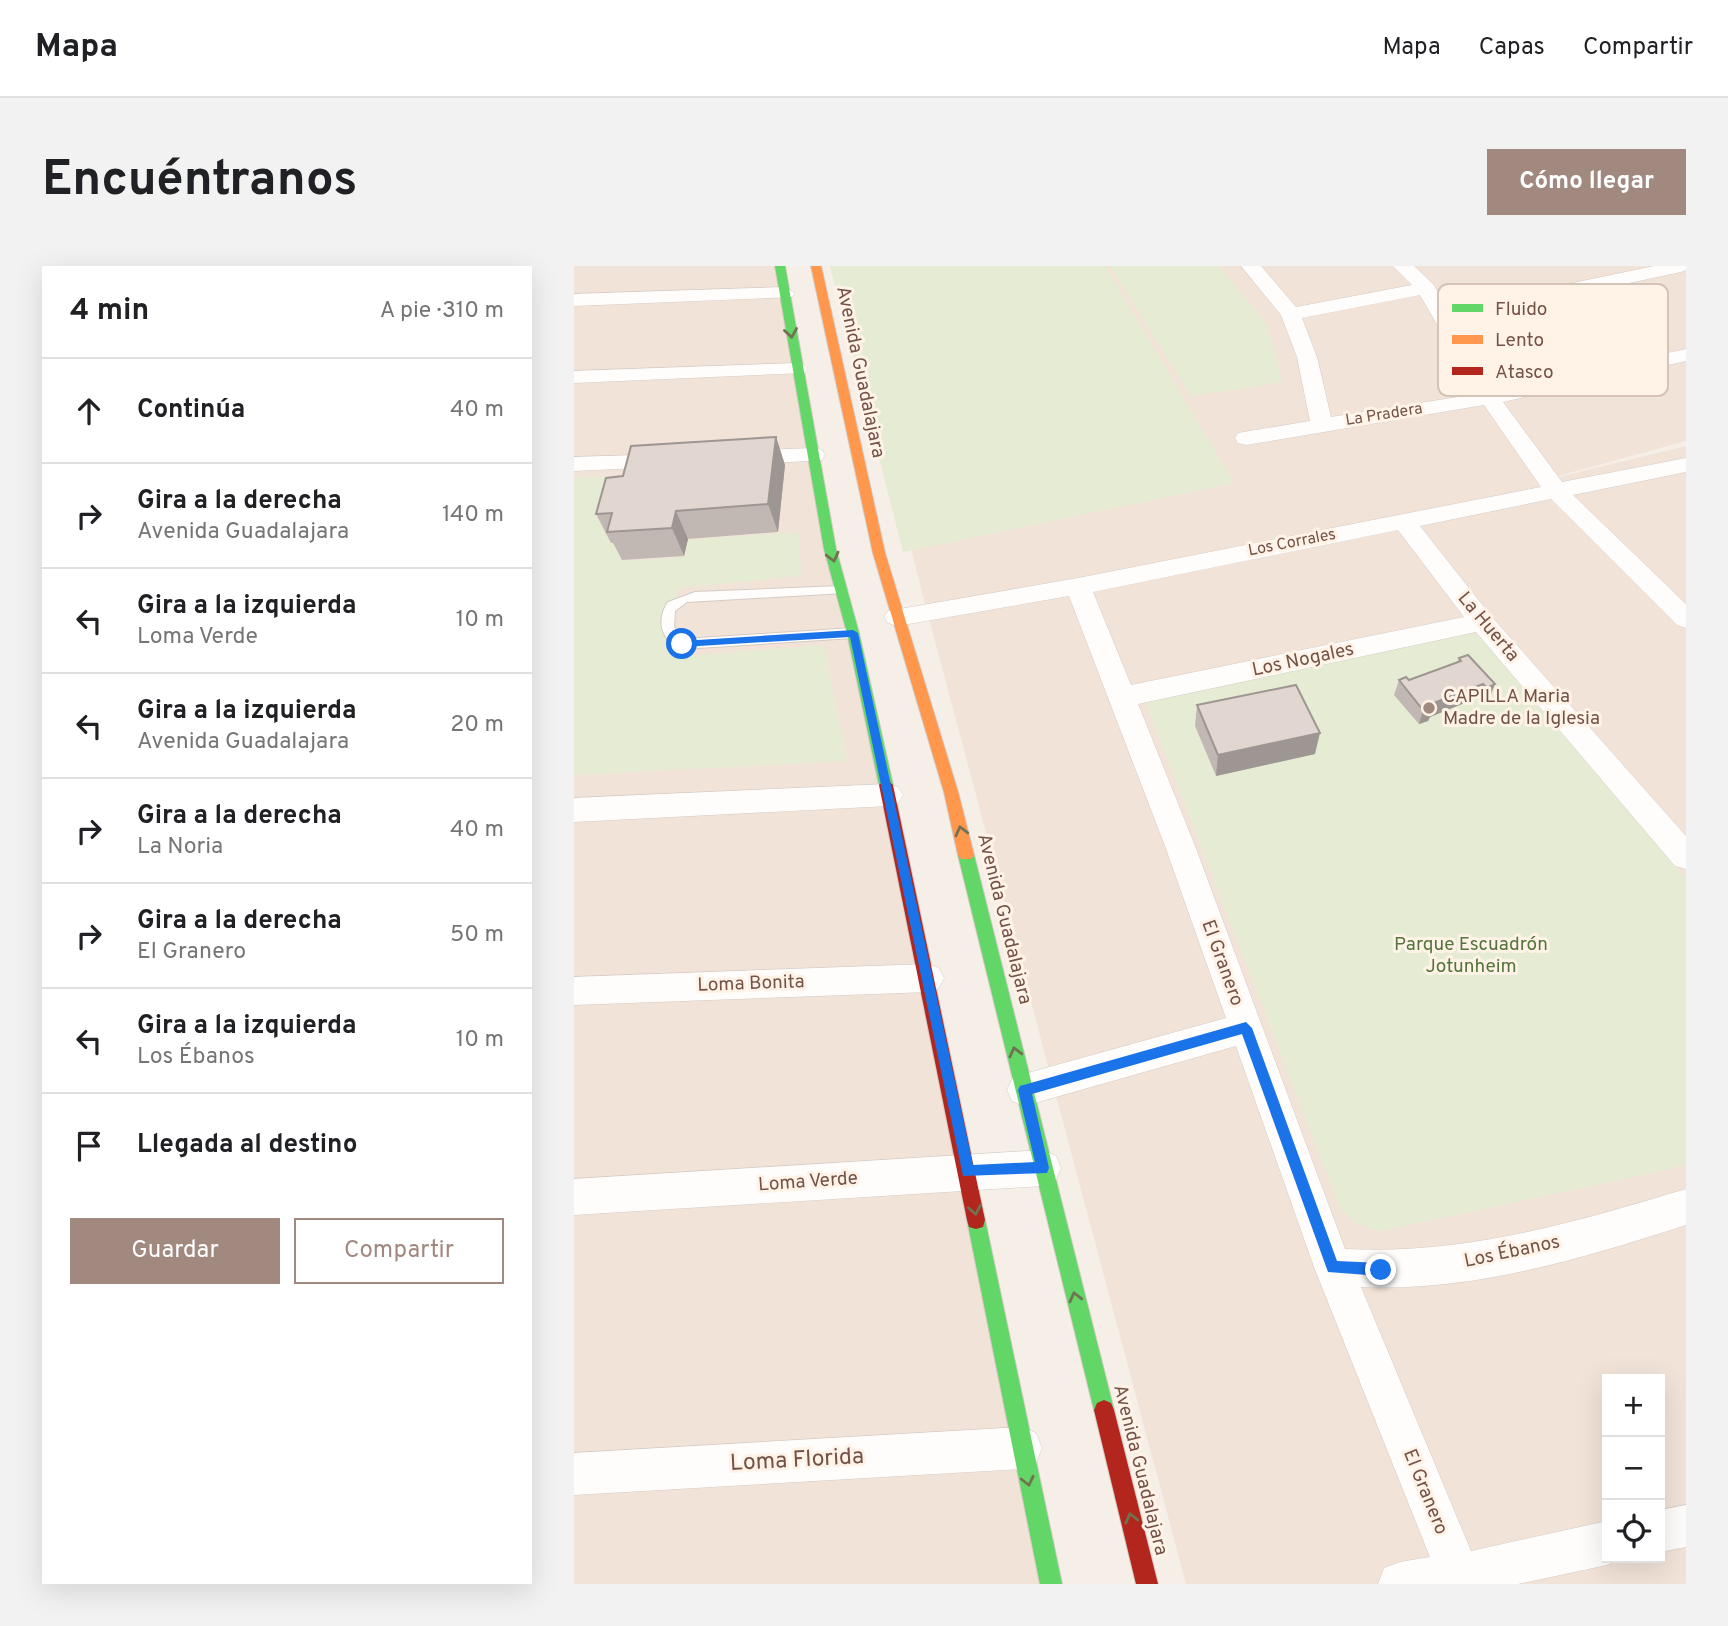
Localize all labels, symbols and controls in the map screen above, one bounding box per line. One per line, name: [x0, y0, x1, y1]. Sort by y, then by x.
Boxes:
text: Mapa: [35, 27, 118, 69]
text: Mapa: [1383, 33, 1441, 63]
text: Capas: [1479, 33, 1545, 63]
text: Compartir: [1583, 33, 1693, 63]
button: Cómo llegar: [1487, 149, 1686, 215]
text: Encuéntranos: [42, 151, 357, 213]
street label: Avenida Guadalajara: [830, 284, 890, 460]
legend: [1438, 284, 1668, 396]
text: 4 min: [70, 293, 149, 330]
text: A pie · 310 m: [380, 297, 504, 326]
text: Fluido: [1495, 298, 1547, 322]
one-way arrow: [783, 328, 798, 339]
text: Lento: [1495, 329, 1544, 353]
text: Atasco: [1495, 361, 1554, 385]
icon: ahead: [70, 392, 108, 430]
text: Continúa: [137, 394, 245, 427]
text: 40 m: [450, 396, 504, 425]
street label: La Pradera: [1344, 399, 1424, 431]
text: Gira a la derecha: [137, 485, 342, 518]
icon: right: [70, 497, 108, 535]
text: 140 m: [442, 501, 504, 530]
text: Avenida Guadalajara: [137, 518, 349, 547]
street label: Los Corrales: [1246, 525, 1338, 561]
one-way arrow: [825, 551, 839, 563]
street label: La Huerta: [1452, 587, 1524, 667]
text: Gira a la izquierda: [137, 590, 356, 623]
icon: left: [70, 602, 108, 640]
text: 10 m: [456, 606, 504, 635]
text: Loma Verde: [137, 623, 258, 652]
route start: [666, 628, 697, 659]
street label: Los Nogales: [1250, 637, 1356, 683]
place label: CAPILLA Maria Madre de la Iglesia: [1443, 685, 1600, 731]
text: Gira a la izquierda: [137, 695, 356, 728]
marker: CAPILLA Maria Madre de la Iglesia: [1421, 700, 1437, 716]
icon: left: [70, 707, 108, 745]
text: 20 m: [450, 711, 504, 740]
text: Avenida Guadalajara: [137, 728, 349, 757]
text: Gira a la derecha: [137, 800, 342, 833]
icon: right: [70, 812, 108, 850]
text: 40 m: [450, 816, 504, 845]
one-way arrow: [955, 826, 969, 838]
street label: Avenida Guadalajara: [971, 831, 1037, 1007]
text: La Noria: [137, 833, 223, 862]
text: Gira a la derecha: [137, 905, 342, 938]
icon: right: [70, 917, 108, 955]
street label: El Granero: [1195, 917, 1249, 1009]
text: 50 m: [450, 921, 504, 950]
park label: Parque Escuadrón Jotunheim: [1394, 933, 1548, 979]
text: El Granero: [137, 938, 246, 967]
street label: Loma Bonita: [697, 970, 805, 998]
text: Gira a la izquierda: [137, 1010, 356, 1043]
icon: left: [70, 1022, 108, 1060]
text: 10 m: [456, 1026, 504, 1055]
text: Los Ébanos: [137, 1043, 255, 1072]
one-way arrow: [1009, 1047, 1023, 1059]
icon: arrive: [70, 1127, 108, 1165]
text: Llegada al destino: [137, 1129, 357, 1162]
street label: Loma Verde: [757, 1167, 859, 1197]
one-way arrow: [967, 1204, 982, 1216]
button: Guardar: [70, 1218, 280, 1284]
button: Compartir: [294, 1218, 504, 1284]
street label: Los Ébanos: [1462, 1229, 1562, 1274]
route end: [1365, 1254, 1396, 1285]
one-way arrow: [1069, 1291, 1083, 1303]
map controls: [1602, 1374, 1665, 1563]
button: +: [1602, 1374, 1665, 1437]
street label: Avenida Guadalajara: [1107, 1382, 1173, 1558]
button: −: [1602, 1437, 1665, 1500]
street label: Loma Florida: [729, 1443, 865, 1479]
street label: El Granero: [1397, 1446, 1453, 1538]
one-way arrow: [1020, 1475, 1034, 1487]
button: locate: [1602, 1500, 1665, 1563]
one-way arrow: [1125, 1512, 1139, 1524]

